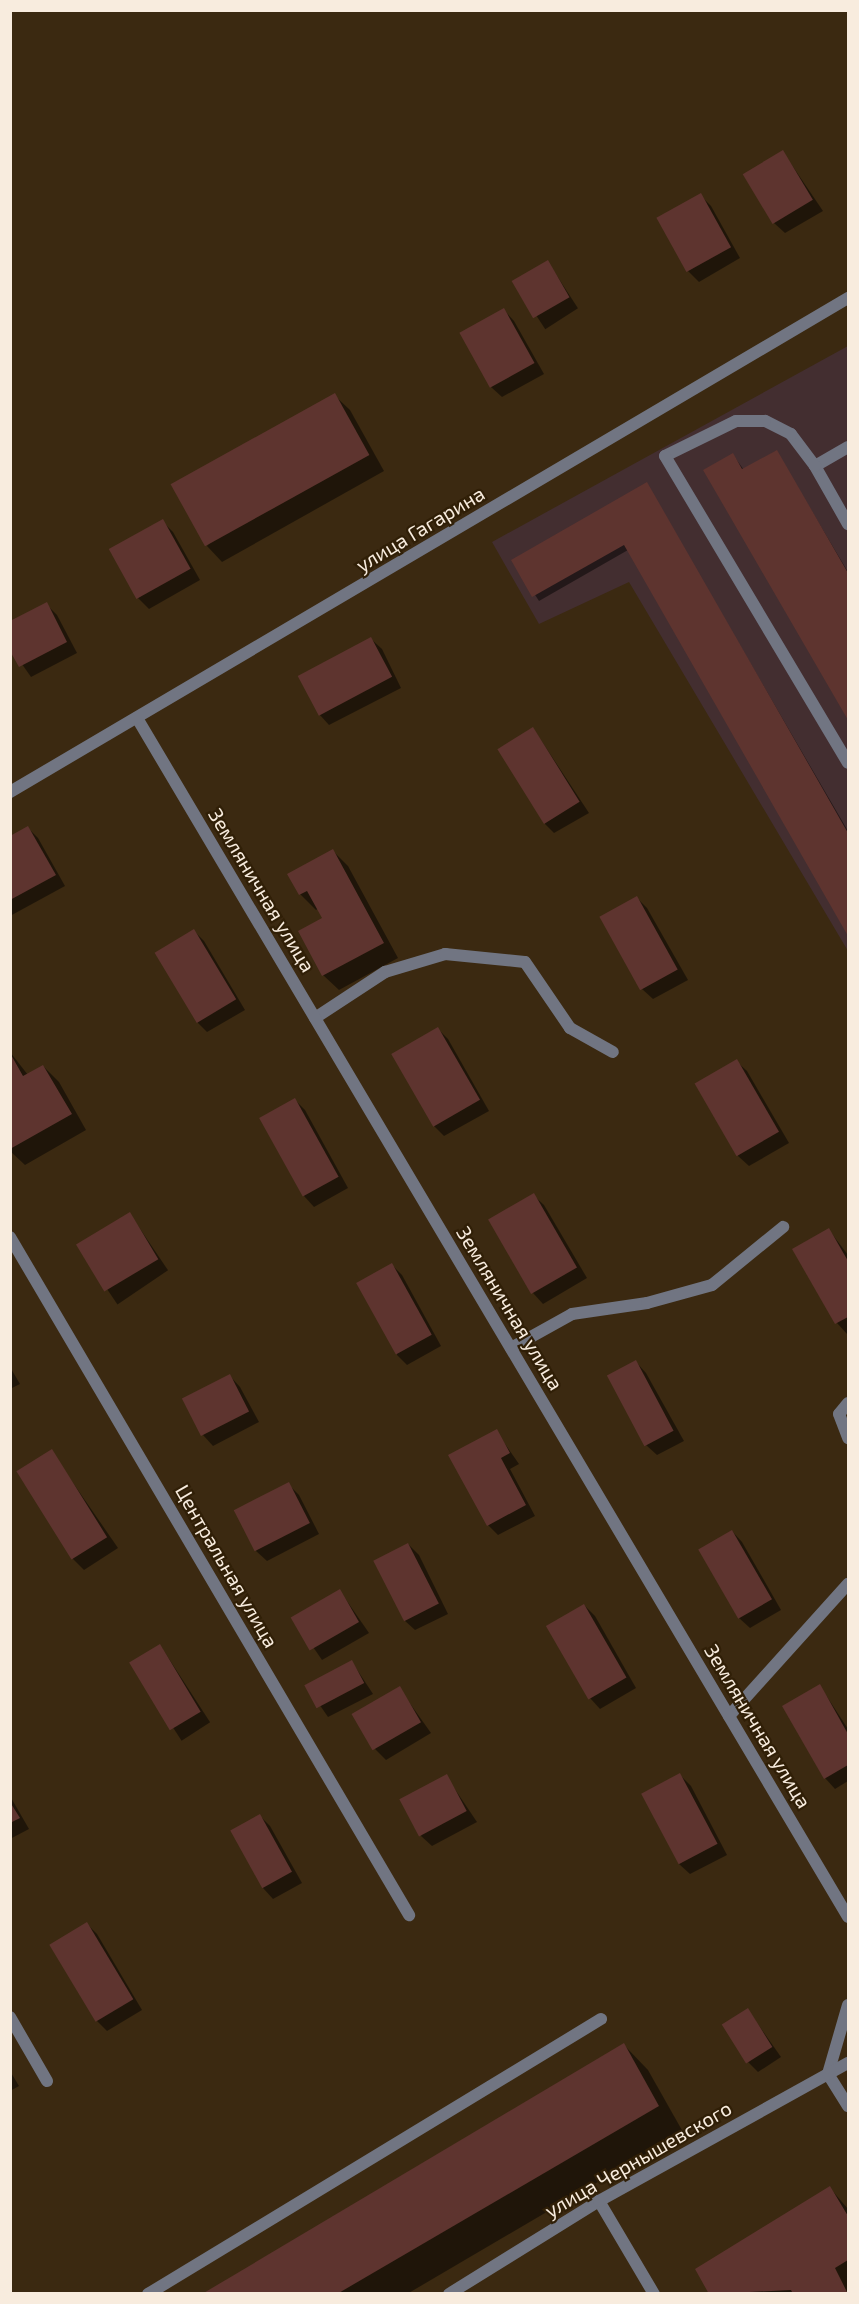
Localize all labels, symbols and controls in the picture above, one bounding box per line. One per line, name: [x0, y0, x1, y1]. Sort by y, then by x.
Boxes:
street label: улица Гагарина: [351, 481, 489, 577]
street label: Земляничная улица: [204, 804, 320, 976]
street label: Земляничная улица: [452, 1222, 568, 1394]
street label: Центральная улица: [171, 1480, 283, 1652]
street label: Земляничная улица: [700, 1640, 816, 1812]
street label: улица Чернышевского: [540, 2096, 736, 2222]

